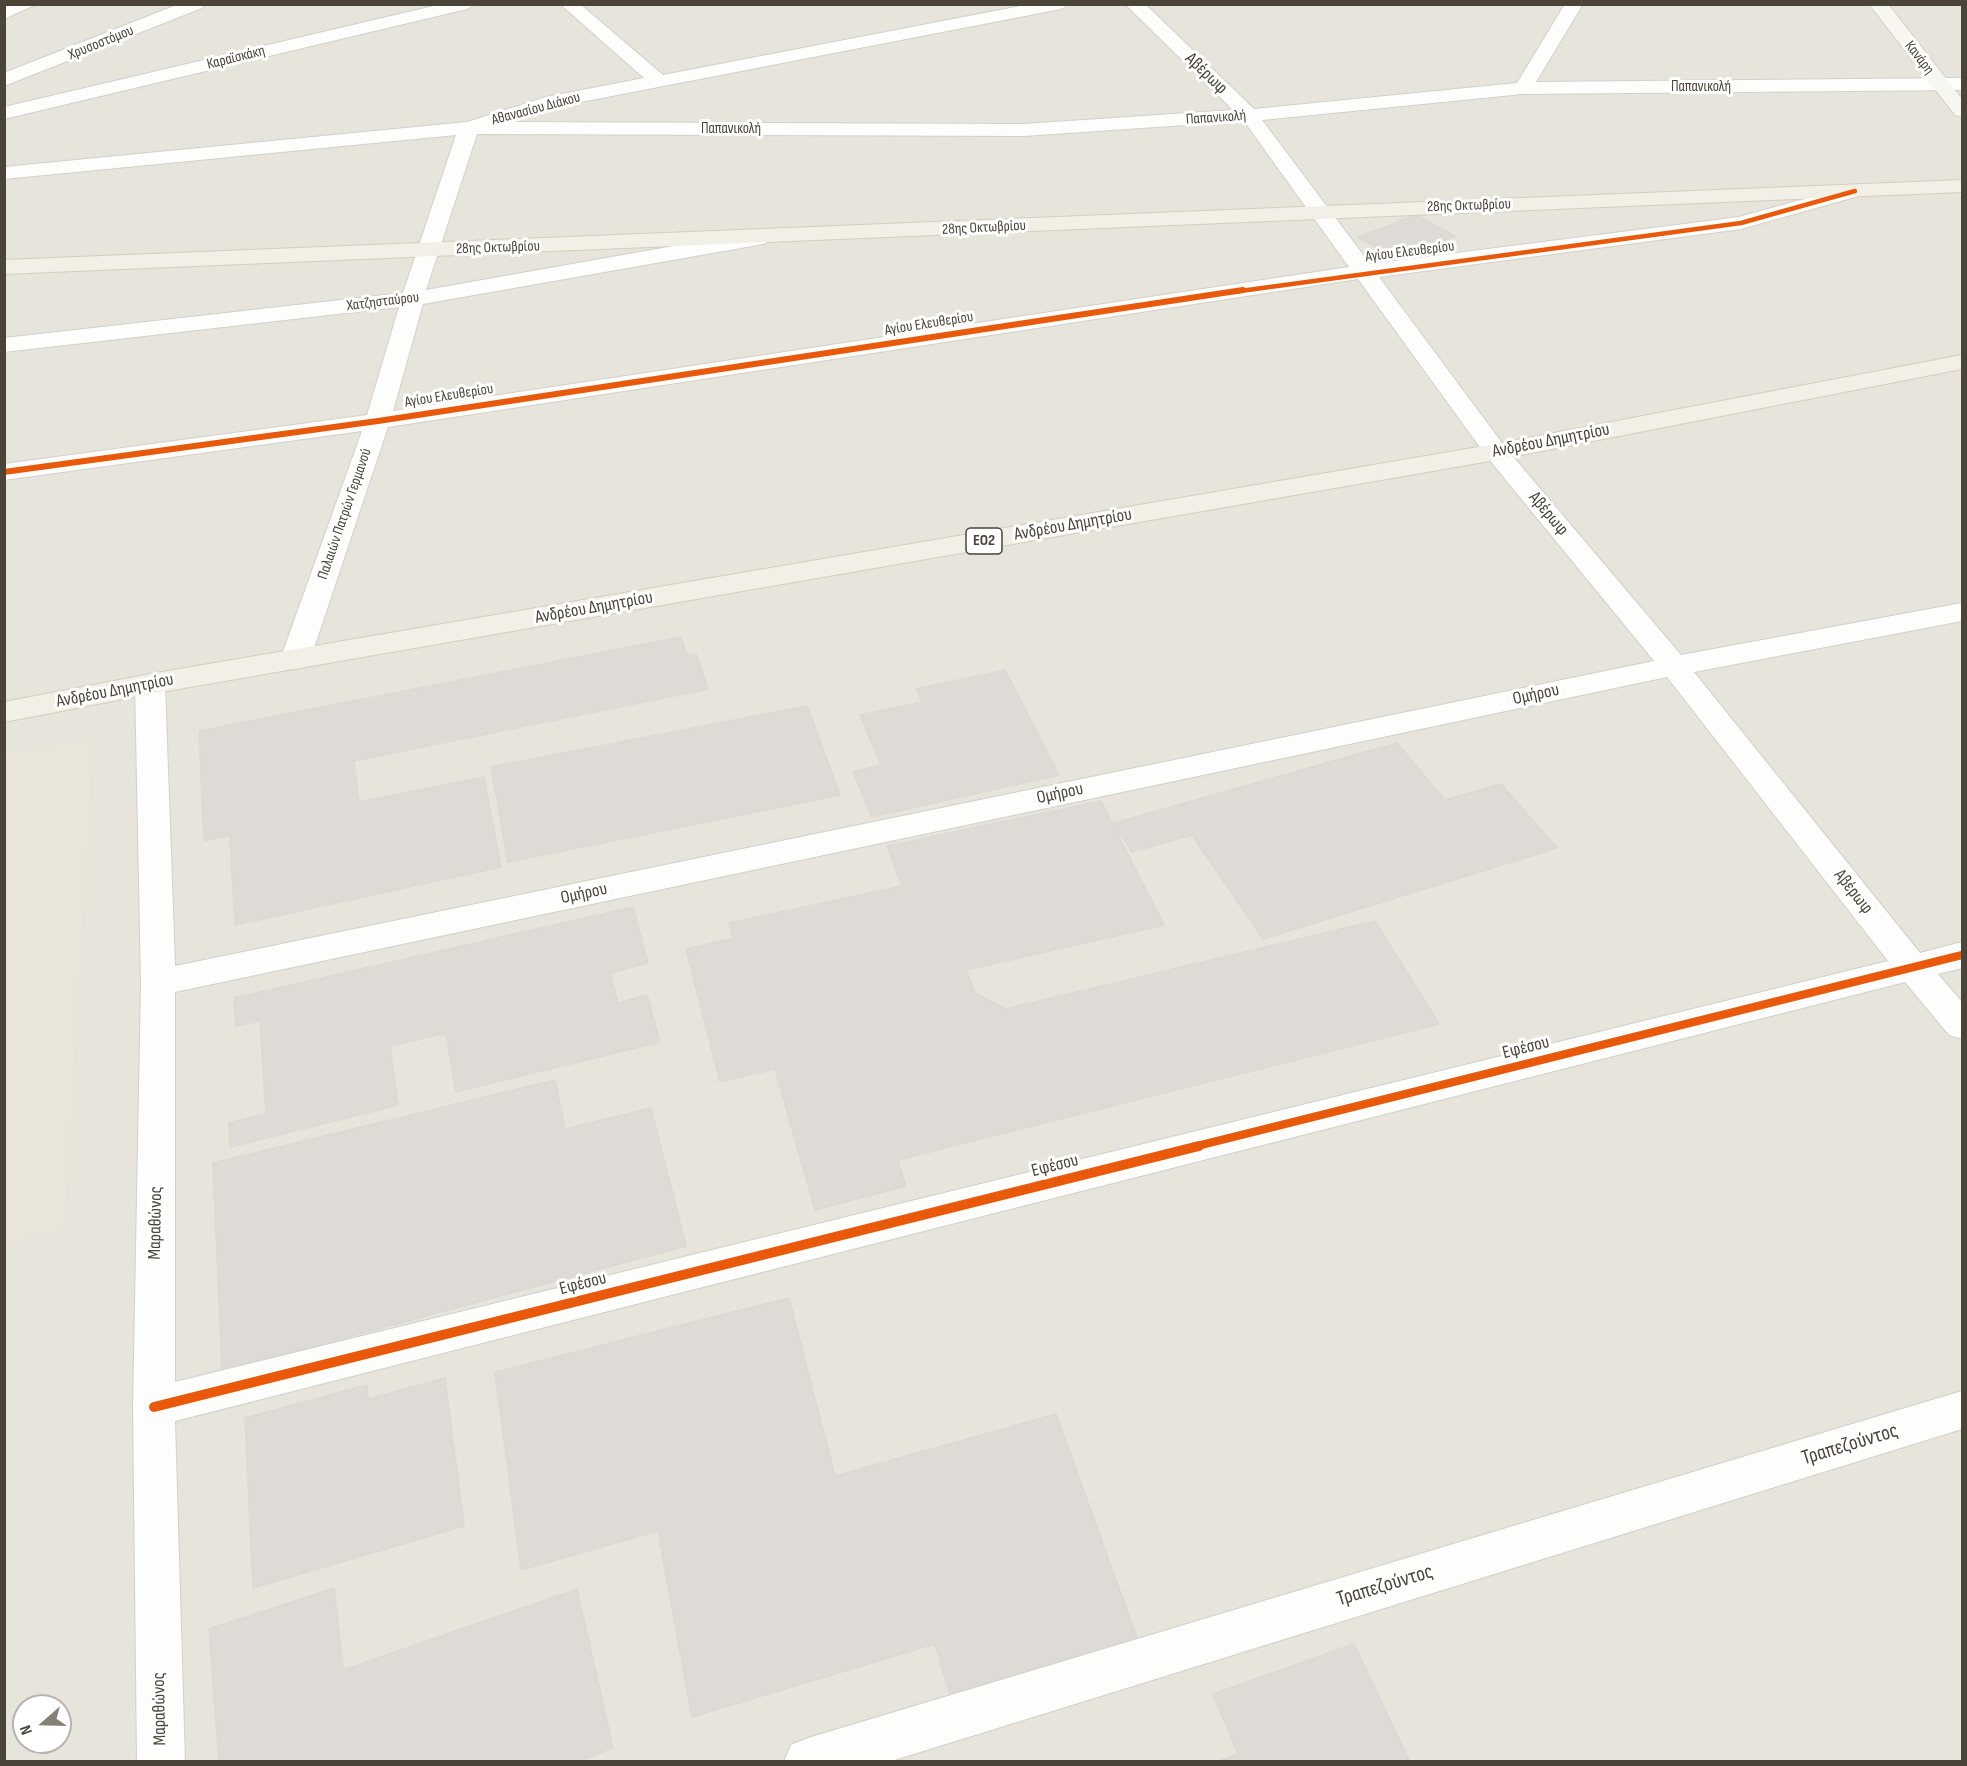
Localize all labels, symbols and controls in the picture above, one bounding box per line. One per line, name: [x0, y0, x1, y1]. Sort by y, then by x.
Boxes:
street label: Χρυσοστόμου: [66, 22, 136, 64]
street label: Κανάρη: [1900, 38, 1938, 78]
street label: Καραϊσκάκη: [205, 42, 267, 74]
street label: Αβέρωφ: [1180, 49, 1232, 99]
street label: Παπανικολή: [1671, 78, 1731, 96]
street label: Αθανασίου Διάκου: [490, 89, 582, 129]
street label: Παπανικολή: [1185, 107, 1247, 129]
street label: Παπανικολή: [701, 120, 761, 138]
street label: 28ης Οκτωβρίου: [1427, 196, 1511, 216]
street label: 28ης Οκτωβρίου: [942, 217, 1026, 239]
street label: 28ης Οκτωβρίου: [456, 238, 540, 258]
street label: Αγίου Ελευθερίου: [1365, 238, 1455, 266]
street label: Χατζησταύρου: [346, 289, 420, 315]
street label: Αγίου Ελευθερίου: [883, 308, 975, 340]
street label: Αγίου Ελευθερίου: [403, 380, 495, 412]
street label: Ανδρέου Δημητρίου: [1491, 419, 1611, 463]
street label: Παλαιών Πατρών Γερμανού: [314, 446, 376, 582]
street label: Αβέρωφ: [1523, 488, 1573, 540]
street label: Ανδρέου Δημητρίου: [1013, 504, 1133, 546]
road number: ΕΟ2: [966, 528, 1002, 554]
street label: Ανδρέου Δημητρίου: [534, 587, 654, 629]
street label: Ανδρέου Δημητρίου: [55, 669, 175, 713]
street label: Ομήρου: [1511, 680, 1561, 710]
street label: Ομήρου: [1035, 779, 1085, 809]
street label: Αβέρωφ: [1829, 865, 1877, 919]
street label: Ομήρου: [559, 879, 609, 909]
street label: Εφέσου: [1500, 1032, 1552, 1064]
street label: Εφέσου: [1029, 1150, 1081, 1182]
street label: Μαραθώνος: [145, 1186, 167, 1260]
street label: Εφέσου: [557, 1268, 609, 1300]
street label: Τραπεζούντος: [1799, 1418, 1901, 1472]
street label: Τραπεζούντος: [1334, 1559, 1436, 1613]
street label: Μαραθώνος: [149, 1672, 171, 1746]
north arrow: [12, 1694, 72, 1754]
text: N: [16, 1722, 37, 1737]

